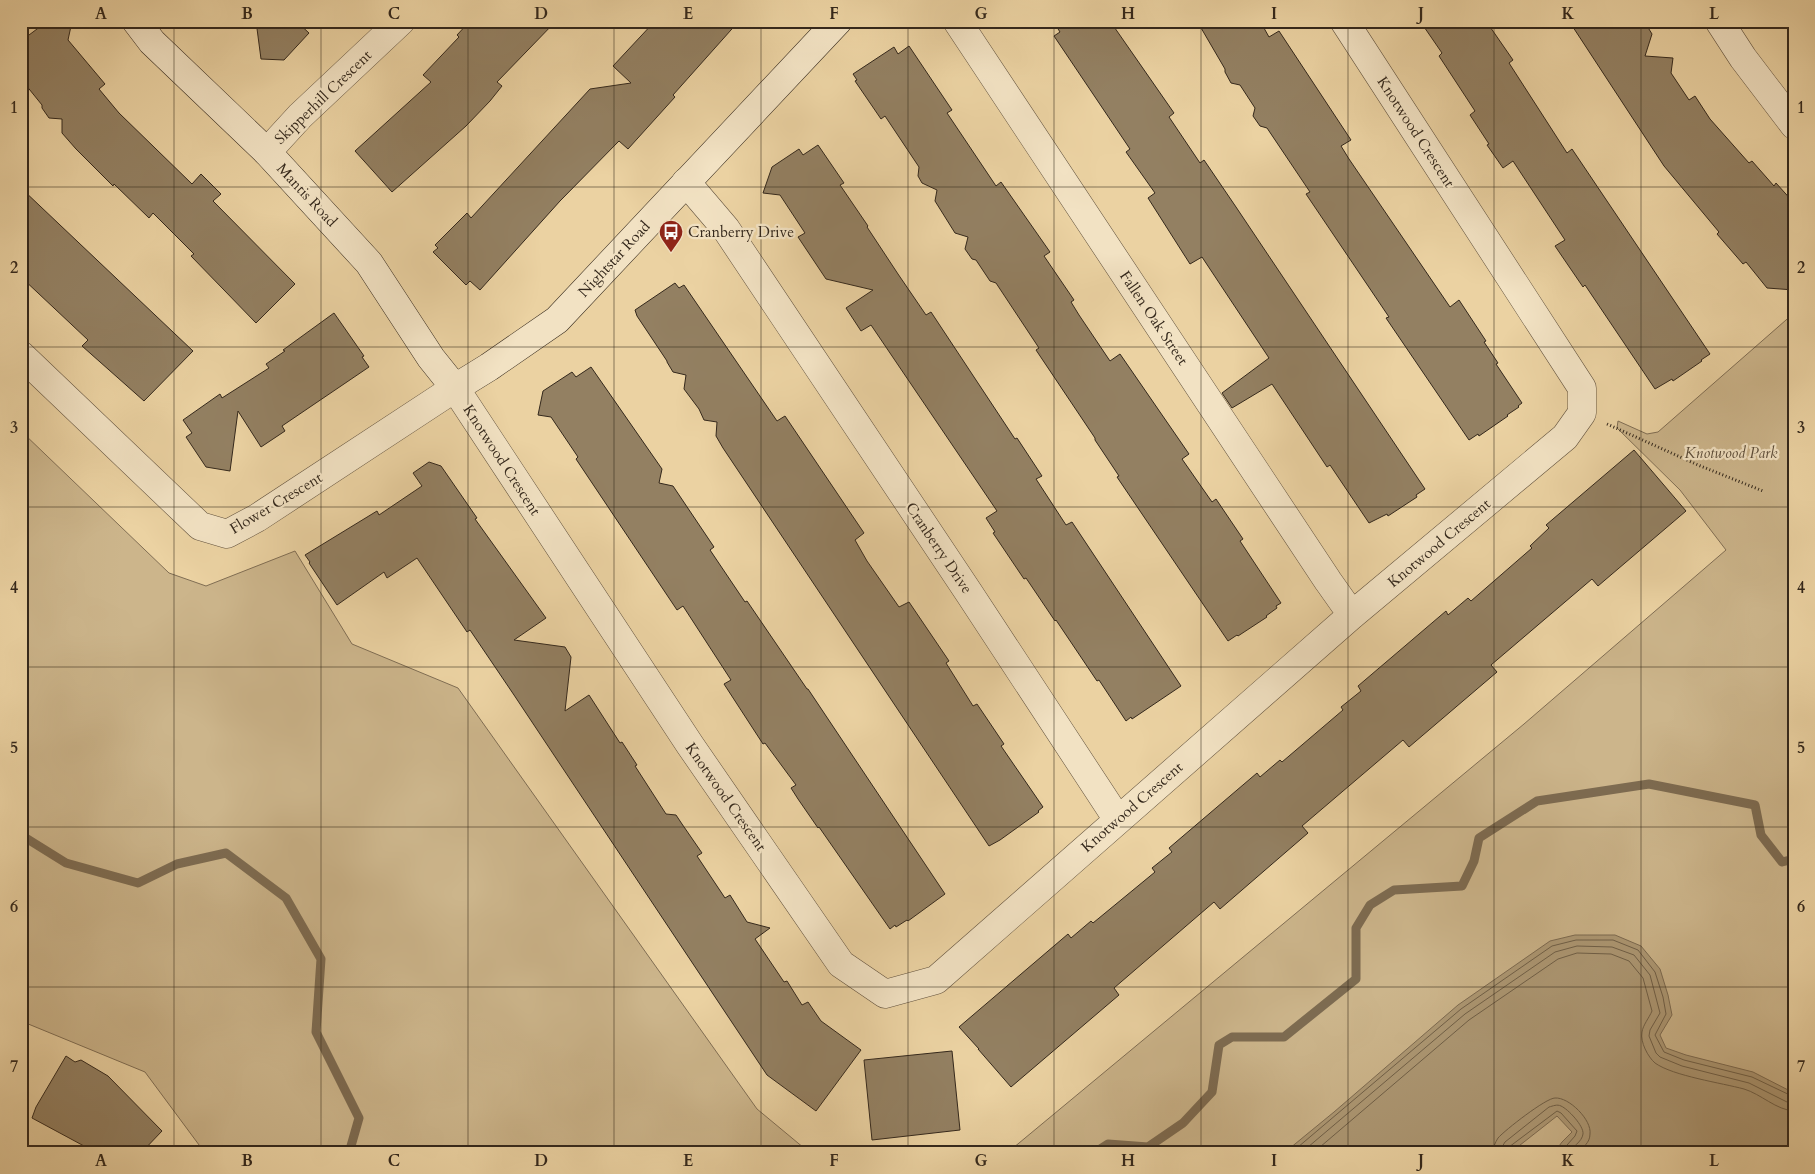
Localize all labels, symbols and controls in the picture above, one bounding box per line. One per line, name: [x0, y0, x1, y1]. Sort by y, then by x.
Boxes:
text: A: [95, 3, 107, 25]
text: B: [241, 3, 253, 25]
text: C: [388, 3, 400, 25]
text: D: [534, 3, 548, 25]
text: E: [683, 3, 693, 25]
text: F: [829, 3, 839, 25]
text: G: [974, 3, 988, 25]
text: H: [1121, 3, 1135, 25]
text: I: [1271, 3, 1277, 25]
text: J: [1416, 3, 1424, 25]
text: K: [1562, 3, 1575, 25]
text: L: [1709, 3, 1720, 25]
street label: Skipperhill Crescent: [270, 45, 376, 149]
street label: Knotwood Crescent: [1373, 73, 1460, 192]
text: 1: [10, 97, 18, 119]
text: 1: [1797, 97, 1805, 119]
street label: Mantis Road: [272, 159, 342, 231]
street label: Nightstar Road: [574, 217, 654, 301]
bus stop icon: Cranberry Drive: [658, 219, 684, 253]
place label: Cranberry Drive: [688, 222, 794, 242]
text: 2: [10, 257, 18, 279]
text: 2: [1797, 257, 1805, 279]
street label: Fallen Oak Street: [1115, 267, 1193, 369]
street label: Knotwood Crescent: [459, 401, 546, 520]
text: 3: [10, 417, 18, 439]
text: 3: [1797, 417, 1805, 439]
park label: Knotwood Park: [1684, 443, 1778, 463]
street label: Flower Crescent: [226, 467, 326, 538]
street label: Knotwood Crescent: [1383, 494, 1495, 592]
street label: Cranberry Drive: [901, 498, 977, 598]
text: 4: [10, 577, 18, 599]
text: 4: [1797, 577, 1805, 599]
text: 5: [10, 737, 18, 759]
text: 5: [1797, 737, 1805, 759]
street label: Knotwood Crescent: [681, 739, 771, 856]
street label: Knotwood Crescent: [1077, 757, 1187, 857]
text: 6: [10, 896, 18, 918]
text: 6: [1797, 896, 1805, 918]
text: 7: [10, 1056, 18, 1078]
text: 7: [1797, 1056, 1805, 1078]
text: A: [95, 1150, 107, 1172]
text: B: [241, 1150, 253, 1172]
text: C: [388, 1150, 400, 1172]
text: D: [534, 1150, 548, 1172]
text: E: [683, 1150, 693, 1172]
text: F: [829, 1150, 839, 1172]
text: G: [974, 1150, 988, 1172]
text: H: [1121, 1150, 1135, 1172]
text: I: [1271, 1150, 1277, 1172]
text: J: [1416, 1150, 1424, 1172]
text: K: [1562, 1150, 1575, 1172]
text: L: [1709, 1150, 1720, 1172]

